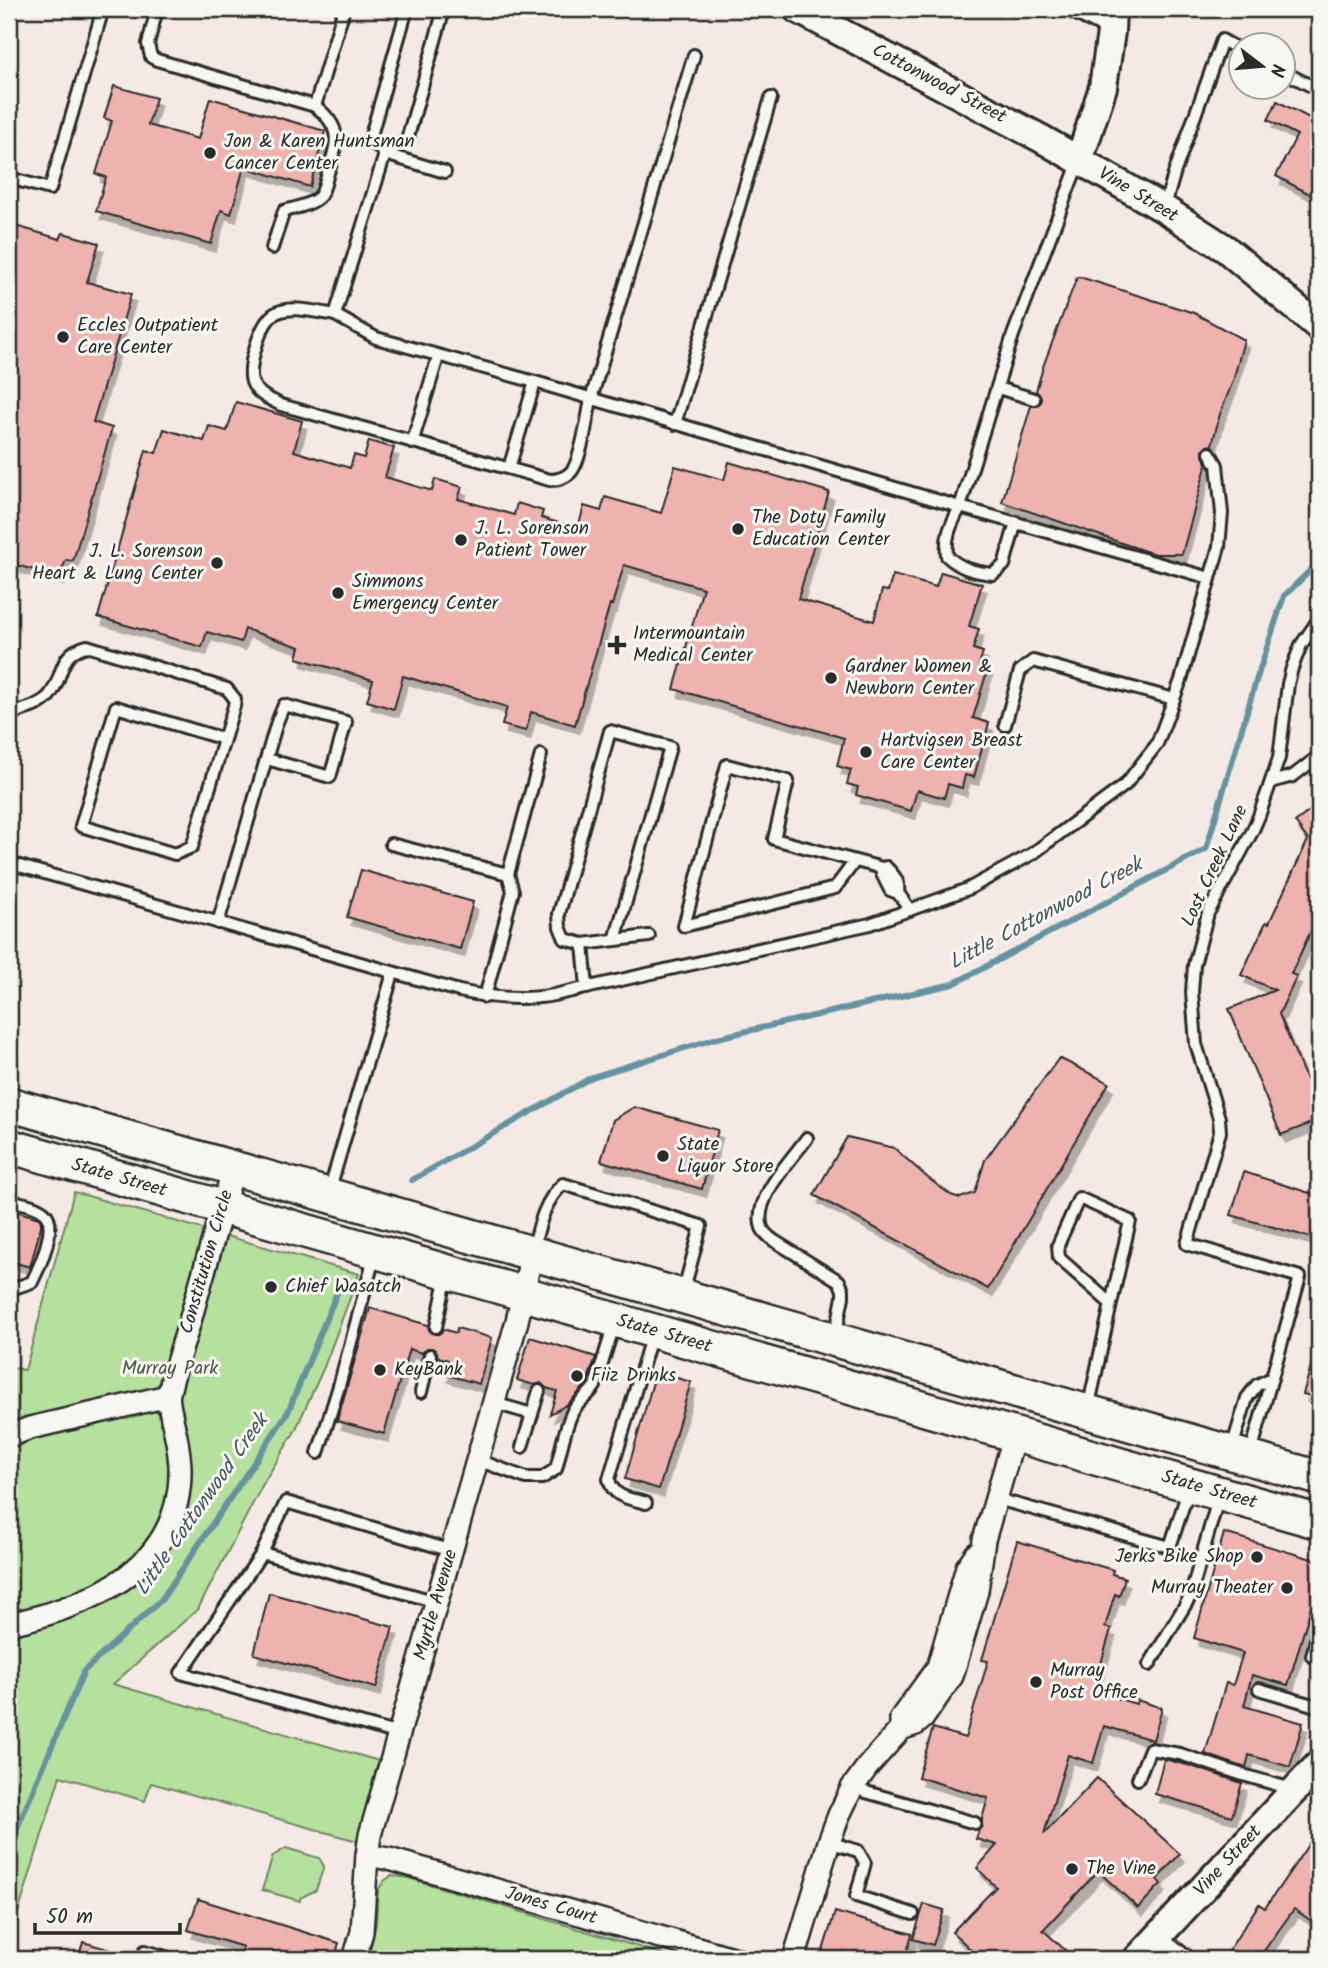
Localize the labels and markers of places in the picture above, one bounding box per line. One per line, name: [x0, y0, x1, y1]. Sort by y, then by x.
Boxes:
place label: Jon & Karen Huntsman Cancer Center: [224, 127, 415, 179]
marker: Jon & Karen Huntsman Cancer Center: [202, 145, 218, 161]
place label: Eccles Outpatient Care Center: [77, 311, 219, 363]
marker: Eccles Outpatient Care Center: [55, 329, 71, 345]
place label: The Doty Family Education Center: [752, 503, 891, 555]
place label: J. L. Sorenson Patient Tower: [475, 514, 589, 566]
marker: The Doty Family Education Center: [730, 521, 746, 537]
marker: J. L. Sorenson Patient Tower: [453, 532, 469, 548]
place label: J. L. Sorenson Heart & Lung Center: [32, 537, 205, 589]
marker: J. L. Sorenson Heart & Lung Center: [209, 555, 225, 571]
place label: Simmons Emergency Center: [352, 567, 500, 619]
marker: Simmons Emergency Center: [330, 585, 346, 601]
place label: Intermountain Medical Center: [633, 619, 754, 671]
marker: Intermountain Medical Center: [607, 635, 627, 655]
place label: Gardner Women & Newborn Center: [845, 652, 992, 704]
marker: Gardner Women & Newborn Center: [823, 670, 839, 686]
place label: Hartvigsen Breast Care Center: [880, 726, 1023, 778]
marker: Hartvigsen Breast Care Center: [858, 744, 874, 760]
place label: State Liquor Store: [677, 1130, 774, 1182]
marker: State Liquor Store: [655, 1148, 671, 1164]
place label: Chief Wasatch: [285, 1272, 401, 1302]
marker: Chief Wasatch: [263, 1279, 279, 1295]
place label: KeyBank: [394, 1355, 463, 1385]
place label: Fiiz Drinks: [591, 1361, 676, 1391]
marker: KeyBank: [372, 1362, 388, 1378]
marker: Fiiz Drinks: [569, 1368, 585, 1384]
place label: Jerks Bike Shop: [1115, 1542, 1243, 1572]
marker: Jerks Bike Shop: [1249, 1549, 1265, 1565]
place label: Murray Theater: [1151, 1573, 1275, 1603]
marker: Murray Theater: [1279, 1580, 1295, 1596]
place label: Murray Post Office: [1050, 1656, 1138, 1708]
marker: Murray Post Office: [1028, 1674, 1044, 1690]
place label: The Vine: [1086, 1854, 1156, 1884]
marker: The Vine: [1064, 1861, 1080, 1877]

